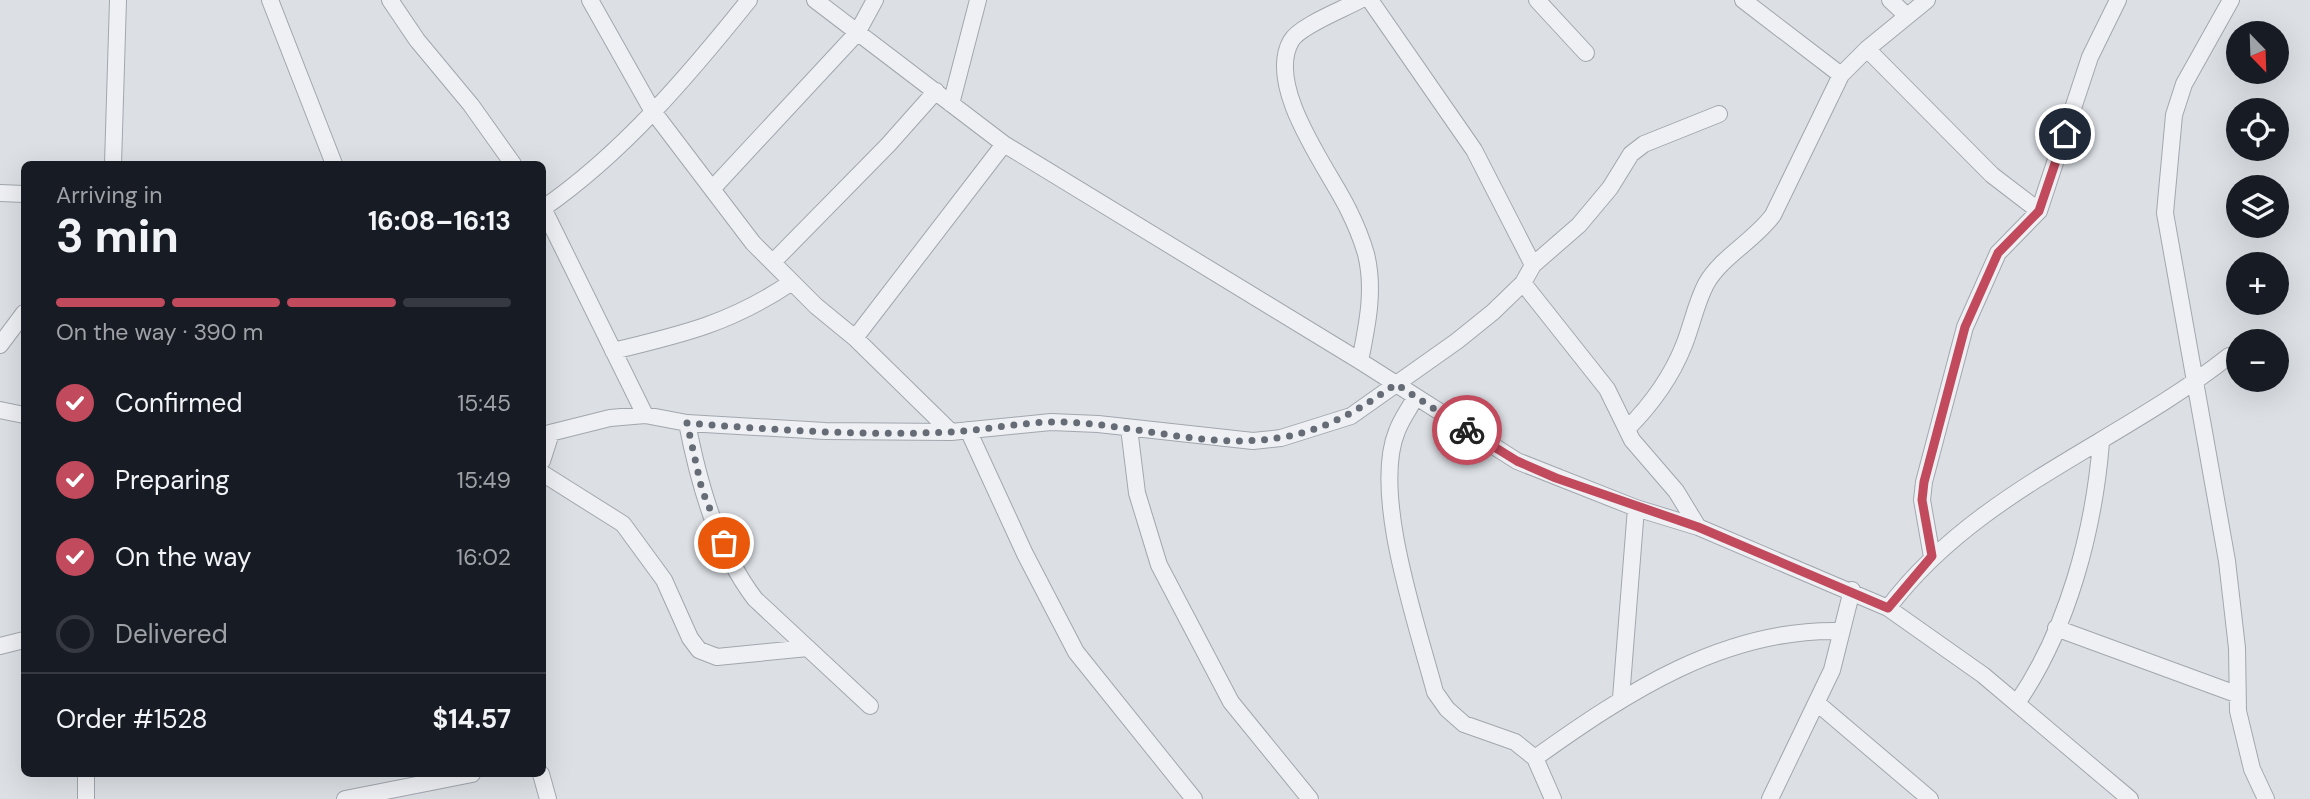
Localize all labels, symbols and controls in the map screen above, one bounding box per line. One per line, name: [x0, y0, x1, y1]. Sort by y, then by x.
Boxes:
north arrow: [2226, 21, 2289, 84]
map controls: [2226, 21, 2289, 392]
button: locate: [2226, 98, 2289, 161]
pin: [2035, 104, 2095, 164]
icon: home: [2046, 115, 2084, 153]
button: layers: [2226, 175, 2289, 238]
text: Arriving in: [56, 180, 162, 210]
text: 16:08–16:13: [368, 204, 511, 238]
text: 3 min: [56, 206, 179, 266]
button: +: [2226, 252, 2289, 315]
text: On the way · 390 m: [56, 317, 263, 347]
button: −: [2226, 329, 2289, 392]
icon: check: [56, 384, 94, 422]
text: Confirmed: [115, 386, 242, 420]
text: 15:45: [457, 388, 511, 418]
courier: [1432, 395, 1502, 465]
icon: bike: [1448, 411, 1486, 449]
icon: check: [56, 461, 94, 499]
text: Preparing: [115, 463, 230, 497]
text: 15:49: [457, 465, 511, 495]
pin: [694, 513, 754, 573]
icon: bag: [705, 524, 743, 562]
icon: check: [56, 538, 94, 576]
text: On the way: [115, 540, 251, 574]
text: 16:02: [456, 542, 511, 572]
text: Delivered: [115, 617, 228, 651]
text: Order #1528: [56, 702, 208, 736]
text: $14.57: [432, 702, 511, 736]

